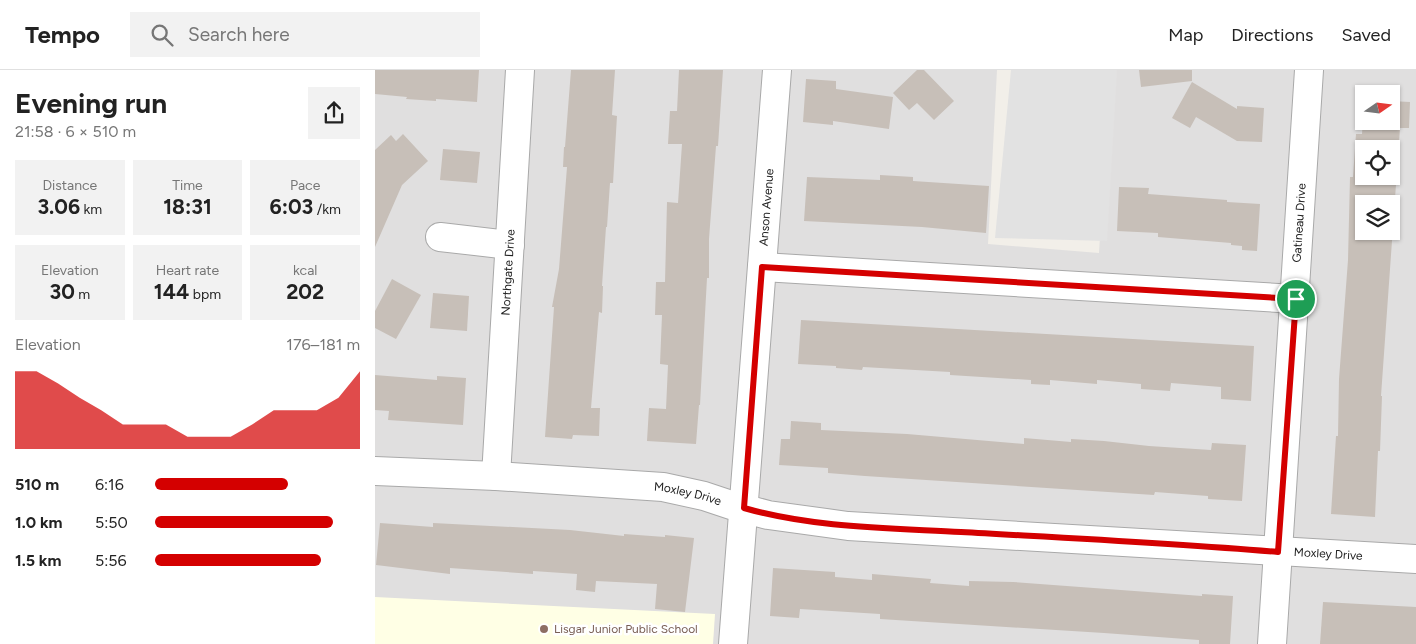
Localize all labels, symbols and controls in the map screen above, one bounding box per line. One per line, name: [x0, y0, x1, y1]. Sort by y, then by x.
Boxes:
search box: [130, 12, 480, 57]
text: Tempo: [25, 20, 100, 49]
icon: search: [148, 21, 176, 49]
text: Search here: [188, 23, 290, 46]
text: Map: [1168, 24, 1203, 46]
text: Directions: [1231, 24, 1313, 46]
text: Saved: [1341, 24, 1391, 46]
north arrow: [1355, 85, 1400, 130]
map controls: [1355, 85, 1400, 240]
text: Evening run: [15, 86, 167, 120]
button: share: [308, 87, 360, 139]
text: 21:58 · 6 × 510 m: [15, 122, 136, 141]
button: locate: [1355, 140, 1400, 185]
street label: Anson Avenue: [757, 168, 776, 247]
text: Distance: [42, 177, 97, 194]
text: Time: [172, 177, 203, 194]
text: Pace: [290, 177, 320, 194]
street label: Gatineau Drive: [1290, 182, 1309, 263]
text: 3.06: [37, 194, 80, 219]
text: 18:31: [163, 194, 212, 219]
text: 6:03: [269, 194, 313, 219]
button: layers: [1355, 195, 1400, 240]
text: km: [80, 201, 102, 218]
text: /km: [313, 201, 341, 218]
street label: Northgate Drive: [498, 228, 518, 316]
text: Elevation: [41, 262, 99, 279]
text: Heart rate: [156, 262, 219, 279]
text: kcal: [293, 262, 317, 279]
pin: [1275, 278, 1317, 320]
text: 30: [49, 279, 75, 304]
text: 144: [154, 279, 189, 304]
text: 202: [286, 279, 324, 304]
icon: arrive: [1282, 285, 1310, 313]
text: m: [75, 286, 90, 303]
text: bpm: [189, 286, 221, 303]
text: Elevation: [15, 335, 81, 354]
text: 176–181 m: [286, 335, 360, 354]
text: 510 m: [15, 475, 59, 494]
text: 6:16: [95, 475, 124, 494]
street label: Moxley Drive: [654, 479, 724, 508]
text: 1.0 km: [15, 513, 62, 532]
text: 5:50: [95, 513, 128, 532]
street label: Moxley Drive: [1293, 545, 1363, 563]
text: 1.5 km: [15, 551, 61, 570]
text: 5:56: [95, 551, 127, 570]
place label: Lisgar Junior Public School: [554, 622, 698, 636]
marker: Lisgar Junior Public School: [538, 623, 550, 635]

